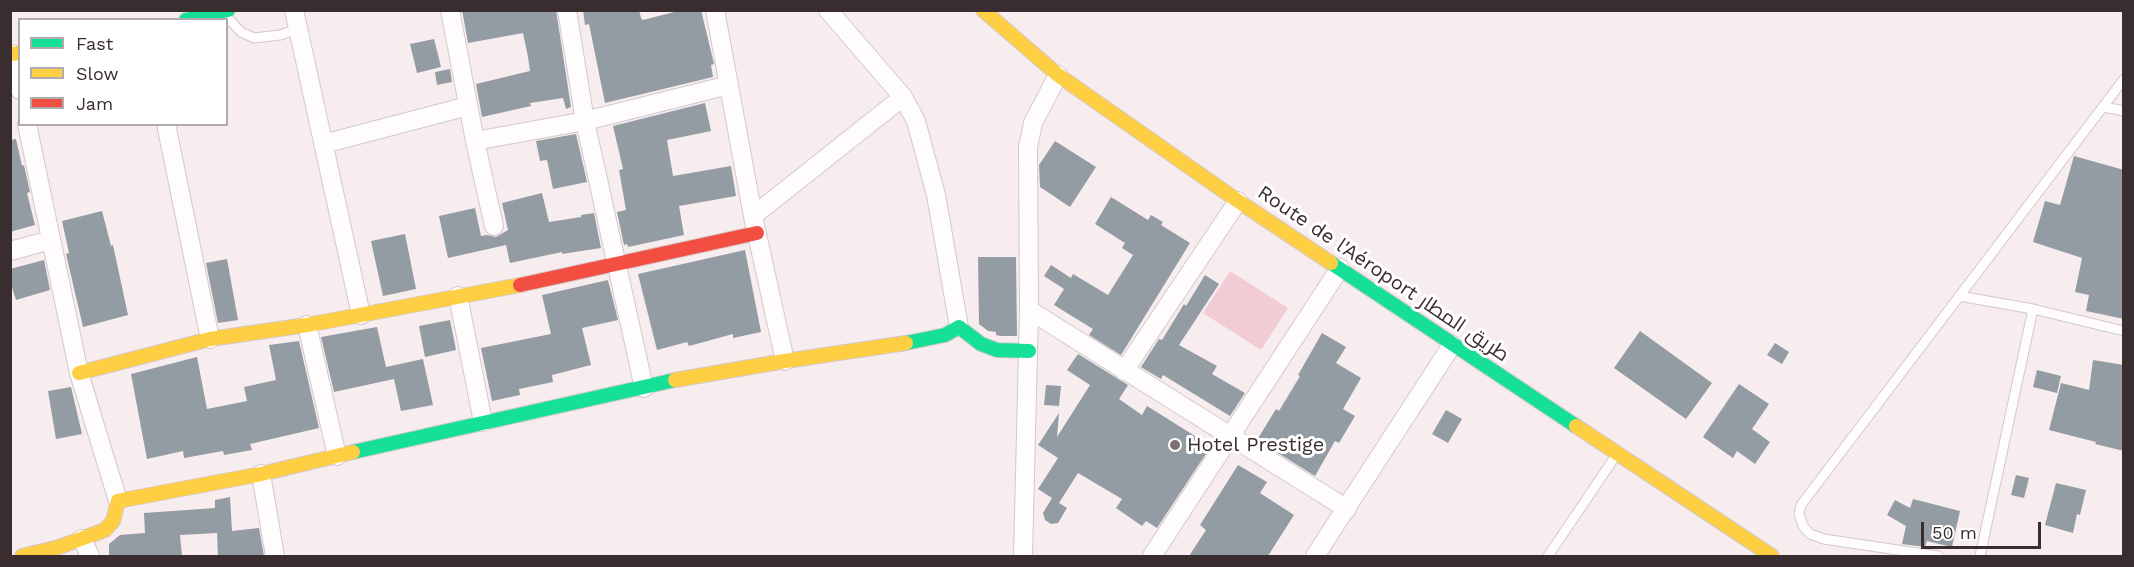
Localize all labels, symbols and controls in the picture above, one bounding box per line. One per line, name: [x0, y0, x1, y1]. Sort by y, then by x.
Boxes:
legend: [18, 18, 228, 126]
text: Fast: [76, 33, 113, 54]
text: Slow: [76, 63, 119, 84]
text: Jam: [76, 93, 113, 114]
street label: Route de l'Aéroport طريق المطار: [1253, 181, 1513, 367]
place label: Hotel Prestige: [1187, 433, 1324, 457]
marker: Hotel Prestige: [1168, 438, 1182, 452]
scale bar: [1924, 510, 2044, 548]
text: 50 m: [1932, 522, 1977, 543]

